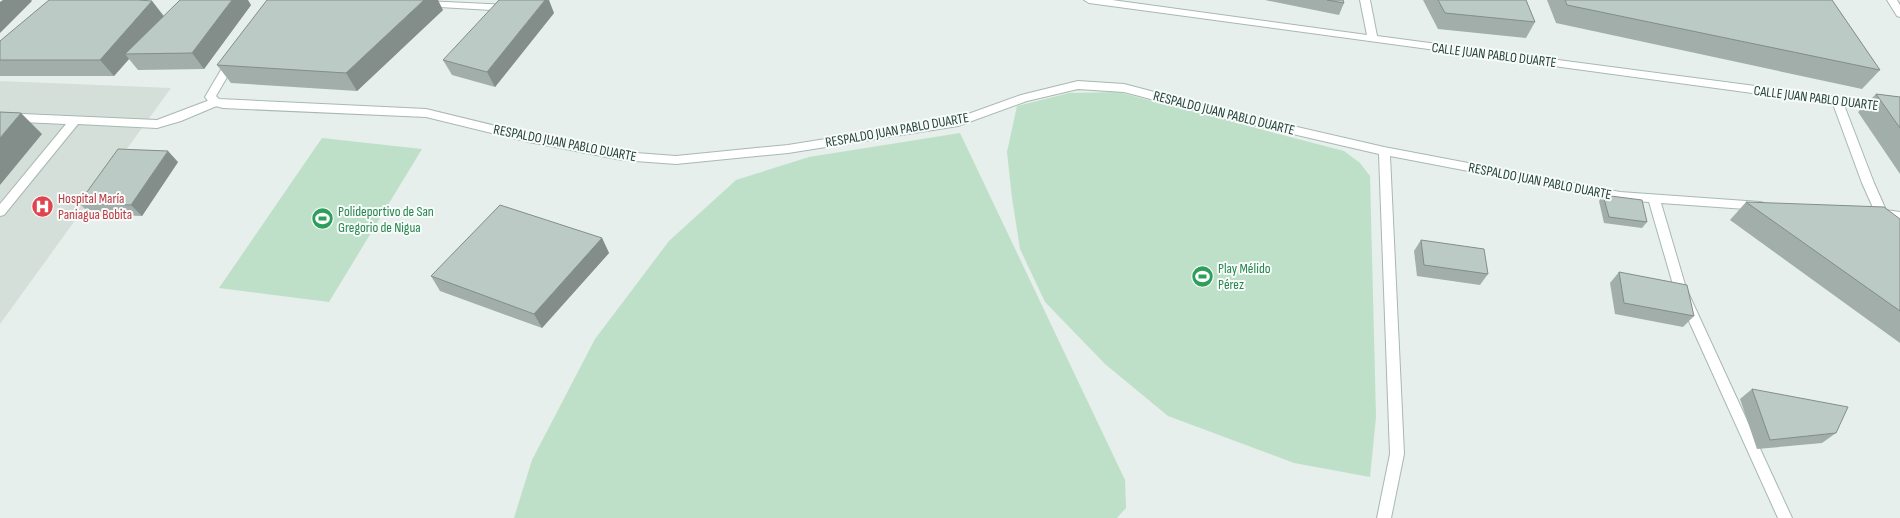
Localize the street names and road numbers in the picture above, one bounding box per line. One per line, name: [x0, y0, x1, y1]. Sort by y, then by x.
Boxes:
street label: CALLE JUAN PABLO DUARTE: [1431, 39, 1558, 71]
street label: CALLE JUAN PABLO DUARTE: [1753, 82, 1880, 114]
street label: RESPALDO JUAN PABLO DUARTE: [1151, 87, 1297, 139]
street label: RESPALDO JUAN PABLO DUARTE: [824, 109, 970, 151]
street label: RESPALDO JUAN PABLO DUARTE: [492, 121, 638, 165]
street label: RESPALDO JUAN PABLO DUARTE: [1467, 159, 1613, 203]

